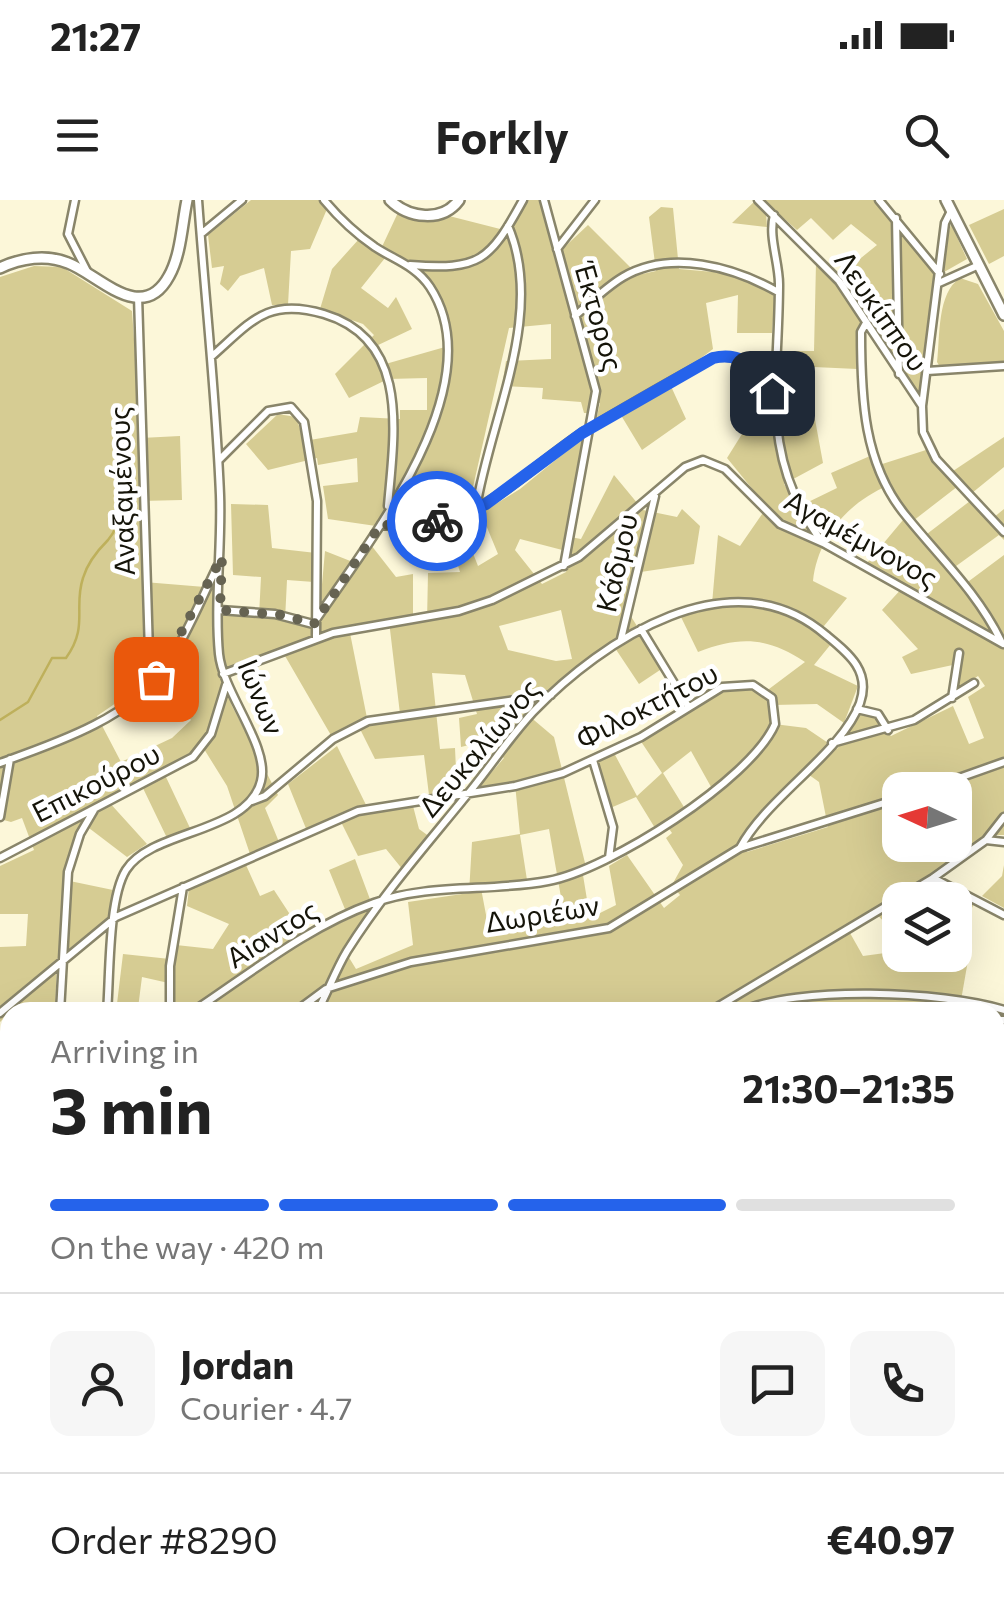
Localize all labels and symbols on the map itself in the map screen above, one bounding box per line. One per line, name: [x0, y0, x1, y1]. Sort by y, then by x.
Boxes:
street label: Λευκίππου: [828, 244, 936, 377]
street label: Έκτορος: [568, 256, 632, 375]
pin: [730, 351, 815, 436]
street label: Αναξαμένους: [101, 406, 141, 576]
courier: [387, 471, 487, 571]
street label: Αγαμέμνονος: [779, 482, 944, 594]
street label: Κάδμου: [588, 510, 644, 615]
pin: [114, 637, 199, 722]
street label: Ιώνων: [232, 654, 292, 739]
street label: Φιλοκτήτου: [570, 655, 723, 755]
street label: Δευκαλίωνος: [411, 671, 546, 823]
street label: Επικούρου: [26, 735, 165, 829]
north arrow: [882, 772, 972, 862]
street label: Δωριέων: [482, 887, 601, 939]
street label: Aiαντος: [219, 892, 324, 975]

